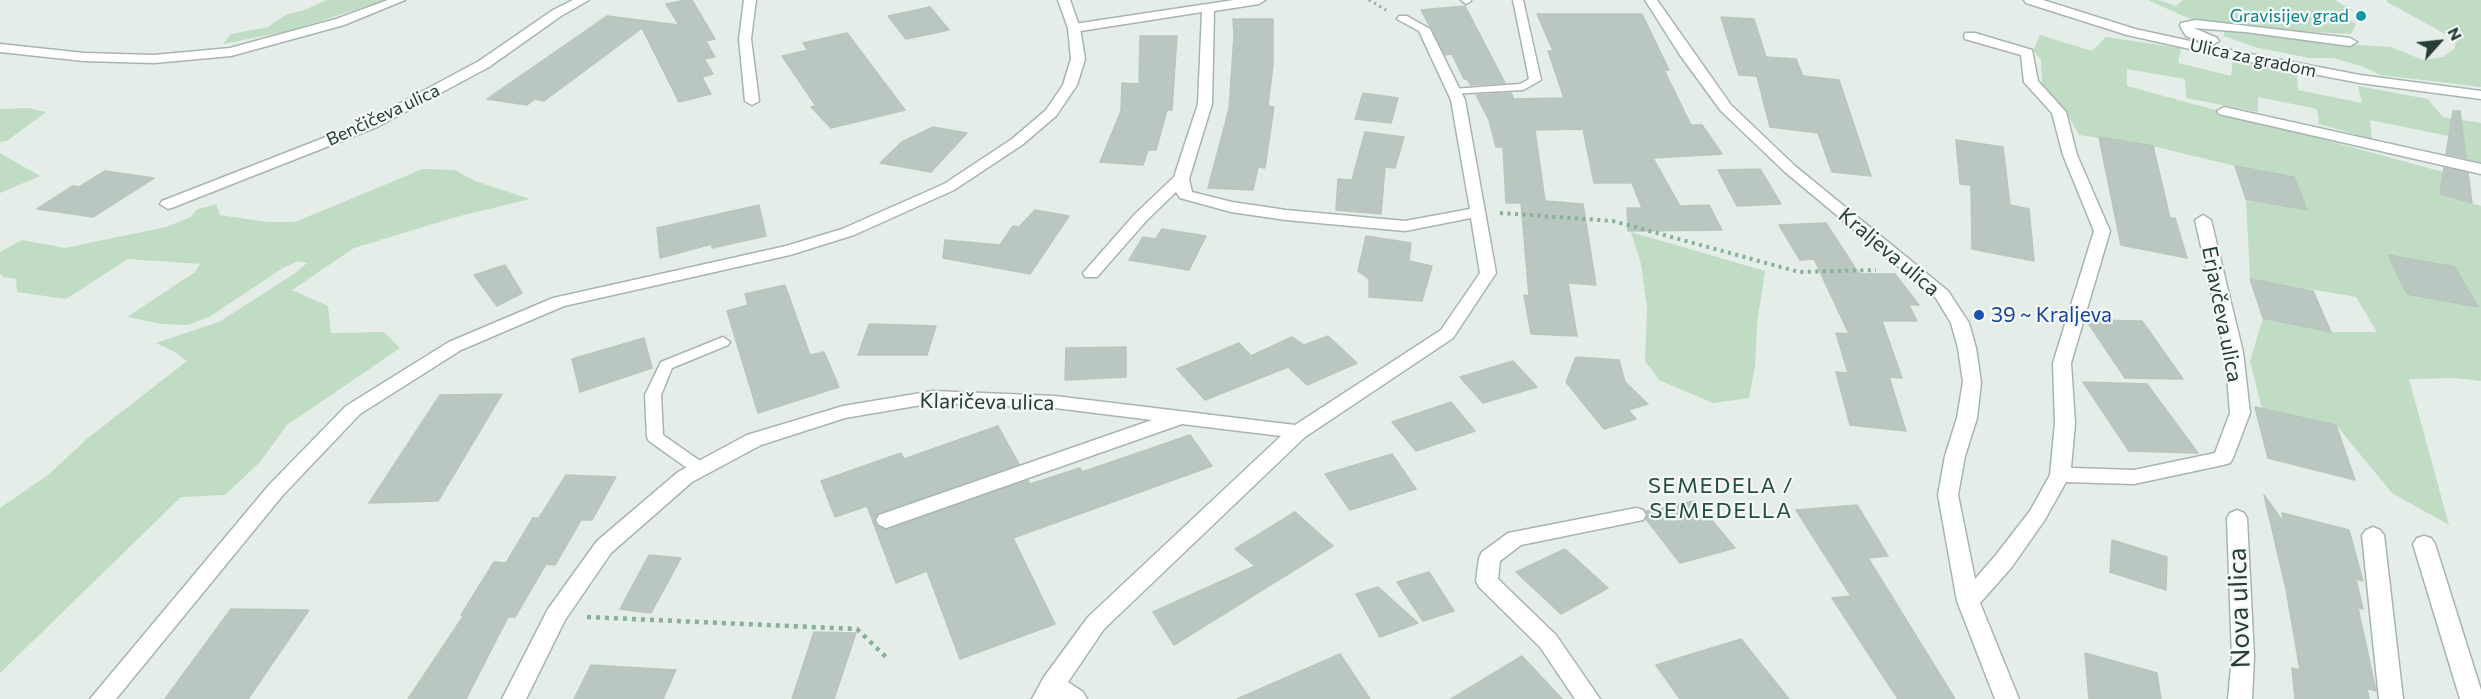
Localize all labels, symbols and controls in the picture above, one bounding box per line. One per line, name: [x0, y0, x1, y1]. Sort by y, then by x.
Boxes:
place label: Gravisijev grad: [2230, 5, 2349, 27]
marker: Gravisijev grad: [2354, 9, 2368, 23]
north arrow: [2409, 12, 2469, 72]
text: N: [2444, 24, 2467, 43]
street label: Ulica za gradom: [2188, 34, 2318, 82]
street label: Benčičeva ulica: [323, 79, 443, 151]
street label: Kraljeva ulica: [1833, 202, 1945, 302]
street label: Erjavčeva ulica: [2196, 244, 2248, 384]
place label: 39 ~ Kraljeva: [1991, 302, 2112, 328]
marker: 39 ~ Kraljeva: [1972, 308, 1986, 322]
street label: Klaričeva ulica: [919, 388, 1055, 416]
district label: SEMEDELA / SEMEDELLA: [1648, 473, 1794, 524]
street label: Nova ulica: [2221, 547, 2257, 669]

